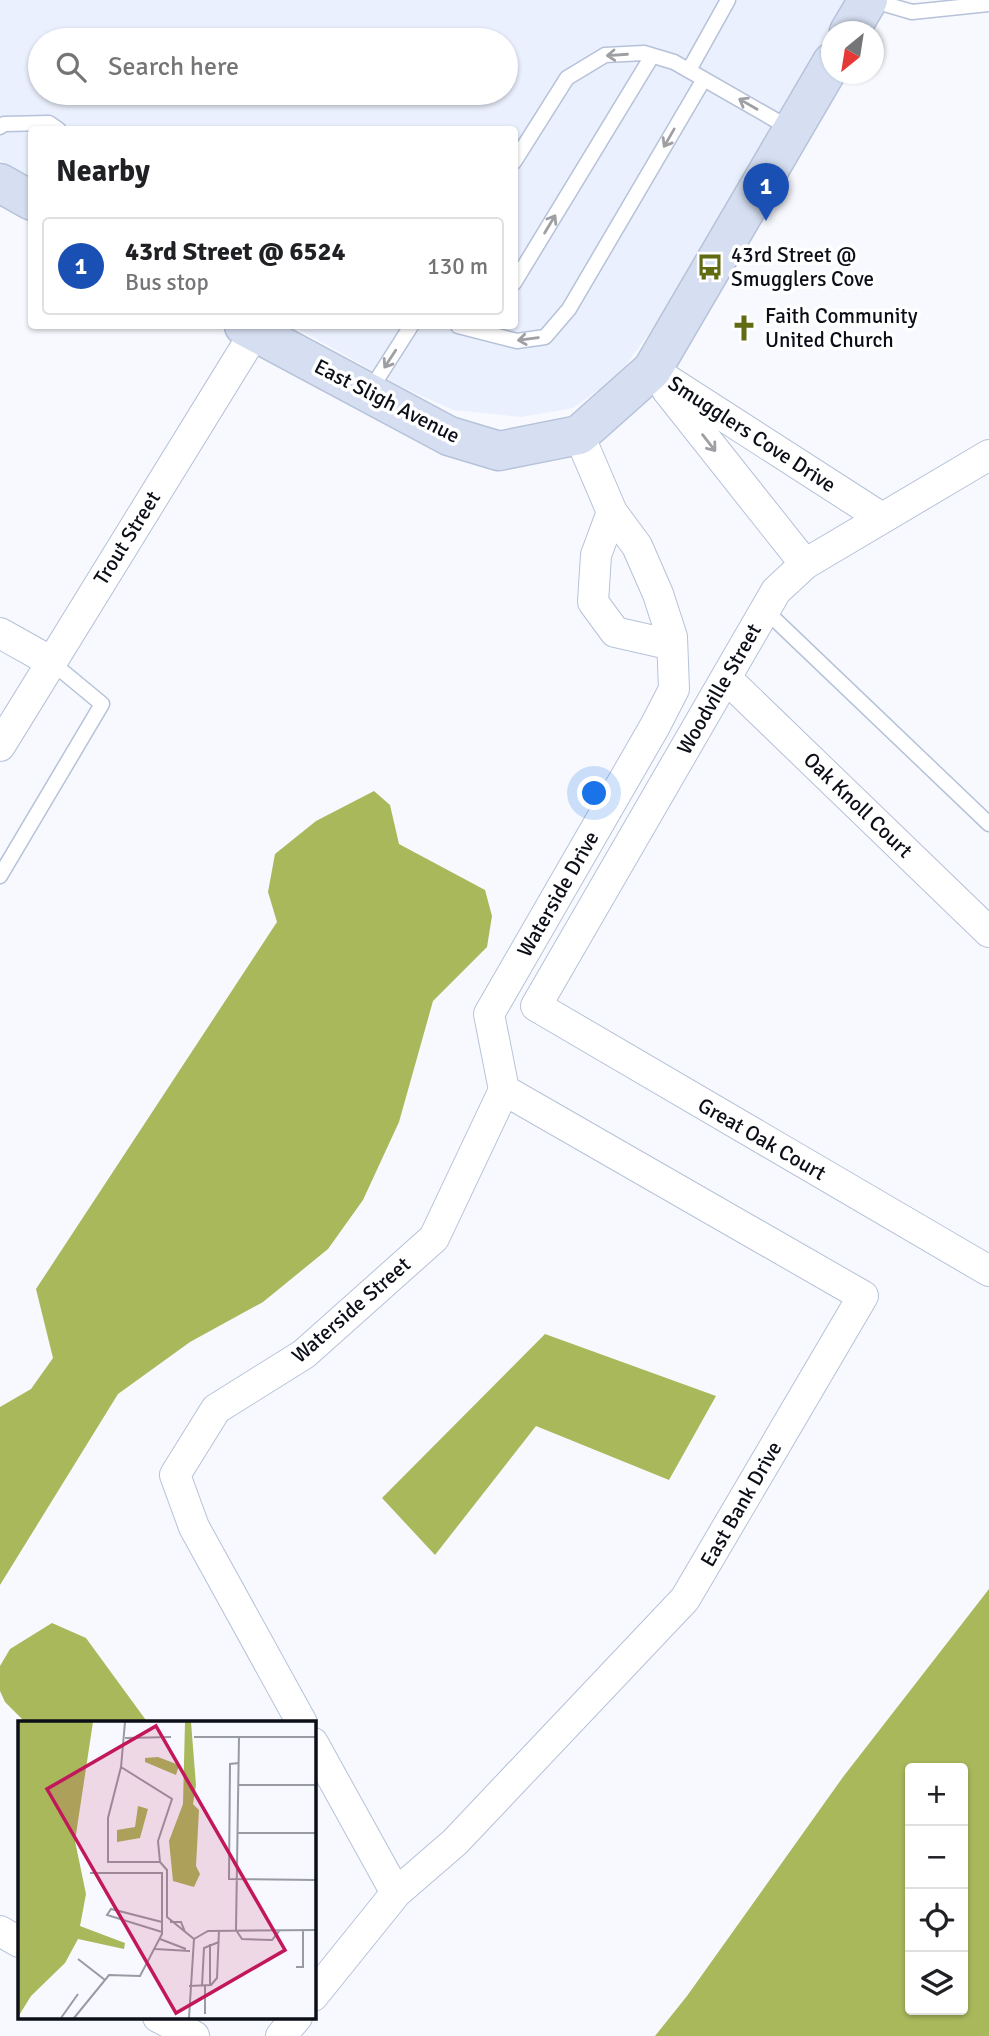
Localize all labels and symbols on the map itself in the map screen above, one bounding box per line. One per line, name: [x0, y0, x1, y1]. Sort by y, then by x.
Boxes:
north arrow: [821, 21, 884, 84]
one-way arrow: [606, 48, 629, 61]
one-way arrow: [738, 97, 759, 110]
one-way arrow: [662, 127, 676, 147]
pin: 1: [743, 163, 789, 221]
one-way arrow: [543, 215, 557, 235]
place label: 43rd Street @ Smugglers Cove: [731, 242, 874, 292]
bus stop icon: 43rd Street @ Smugglers Cove: [695, 252, 725, 282]
place label: Faith Community United Church: [765, 303, 918, 353]
church icon: Faith Community United Church: [729, 313, 759, 343]
one-way arrow: [518, 333, 540, 346]
one-way arrow: [383, 349, 397, 369]
street label: East Sligh Avenue: [310, 353, 464, 449]
street label: Smugglers Cove Drive: [663, 370, 841, 498]
one-way arrow: [702, 434, 717, 452]
street label: Trout Street: [88, 486, 166, 590]
street label: Woodville Street: [671, 619, 767, 759]
street label: Oak Knoll Court: [798, 747, 918, 863]
your location: [577, 776, 611, 810]
street label: Waterside Drive: [511, 826, 605, 962]
street label: Great Oak Court: [693, 1092, 831, 1186]
street label: Waterside Street: [286, 1251, 416, 1369]
street label: East Bank Drive: [695, 1437, 787, 1571]
inset map: [18, 1721, 315, 2018]

